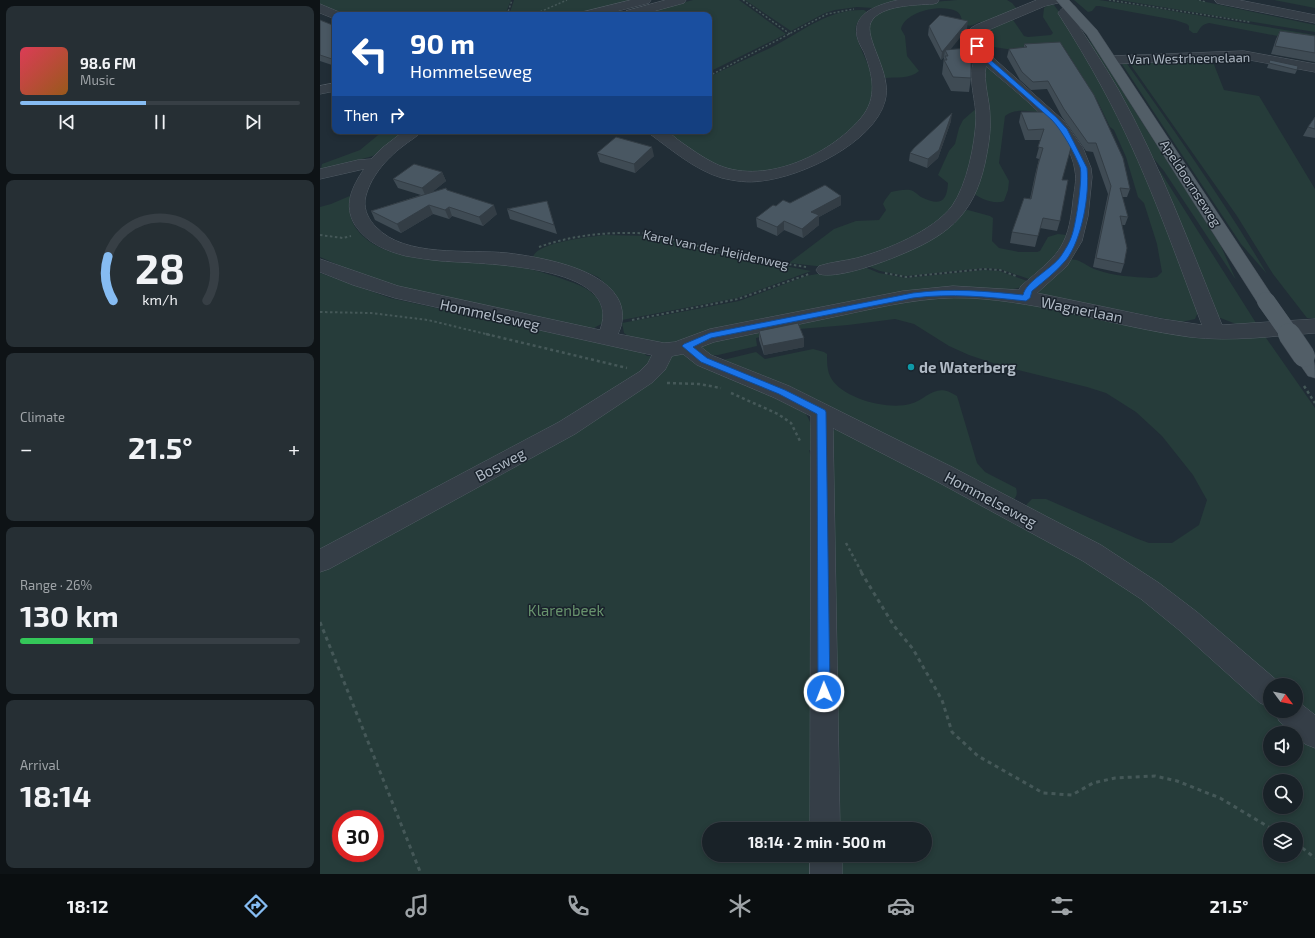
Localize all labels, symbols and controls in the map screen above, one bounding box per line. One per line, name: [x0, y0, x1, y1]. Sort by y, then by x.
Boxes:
text: 90 m: [410, 26, 475, 60]
icon: left: [344, 28, 396, 80]
pin: [960, 29, 994, 63]
icon: arrive: [966, 35, 988, 57]
street label: Van Westrheenelaan: [1128, 49, 1250, 67]
text: 98.6 FM: [80, 54, 136, 72]
text: Hommelseweg: [410, 60, 532, 82]
text: Music: [80, 72, 115, 88]
icon: right: [386, 104, 408, 126]
text: Then: [344, 106, 378, 124]
icon: previous: [56, 111, 78, 133]
icon: pause: [149, 111, 171, 133]
icon: next: [242, 111, 264, 133]
street label: Apeldoornseweg: [1157, 137, 1225, 229]
street label: Karel van der Heijdenweg: [642, 226, 790, 272]
text: 28: [135, 242, 185, 292]
text: km/h: [142, 291, 178, 308]
street label: Wagnerlaan: [1040, 292, 1124, 326]
street label: Hommelseweg: [438, 295, 542, 334]
place label: de Waterberg: [919, 358, 1016, 376]
marker: de Waterberg: [906, 362, 916, 372]
text: Climate: [20, 409, 65, 425]
text: 21.5°: [128, 429, 193, 465]
text: −: [20, 435, 33, 461]
text: +: [288, 435, 300, 461]
street label: Bosweg: [472, 443, 529, 485]
street label: Hommelseweg: [942, 467, 1041, 531]
text: Range · 26%: [20, 577, 92, 593]
text: 130 km: [20, 597, 119, 633]
park label: Klarenbeek: [528, 601, 605, 619]
position arrow: [803, 671, 845, 713]
north arrow: [1263, 678, 1303, 718]
map controls: [1263, 678, 1303, 862]
button: sound: [1263, 726, 1303, 766]
text: Arrival: [20, 757, 60, 773]
button: search: [1263, 774, 1303, 814]
text: 18:14: [20, 777, 91, 813]
speed limit sign: 30: [332, 810, 384, 862]
button: layers: [1263, 822, 1303, 862]
text: 18:14 · 2 min · 500 m: [748, 833, 886, 851]
icon: directions: [242, 892, 270, 920]
icon: music: [403, 892, 431, 920]
icon: phone: [564, 892, 592, 920]
icon: climate: [726, 892, 754, 920]
icon: car: [887, 892, 915, 920]
icon: filters: [1048, 892, 1076, 920]
text: 18:12: [67, 895, 109, 917]
text: 21.5°: [1210, 895, 1248, 917]

